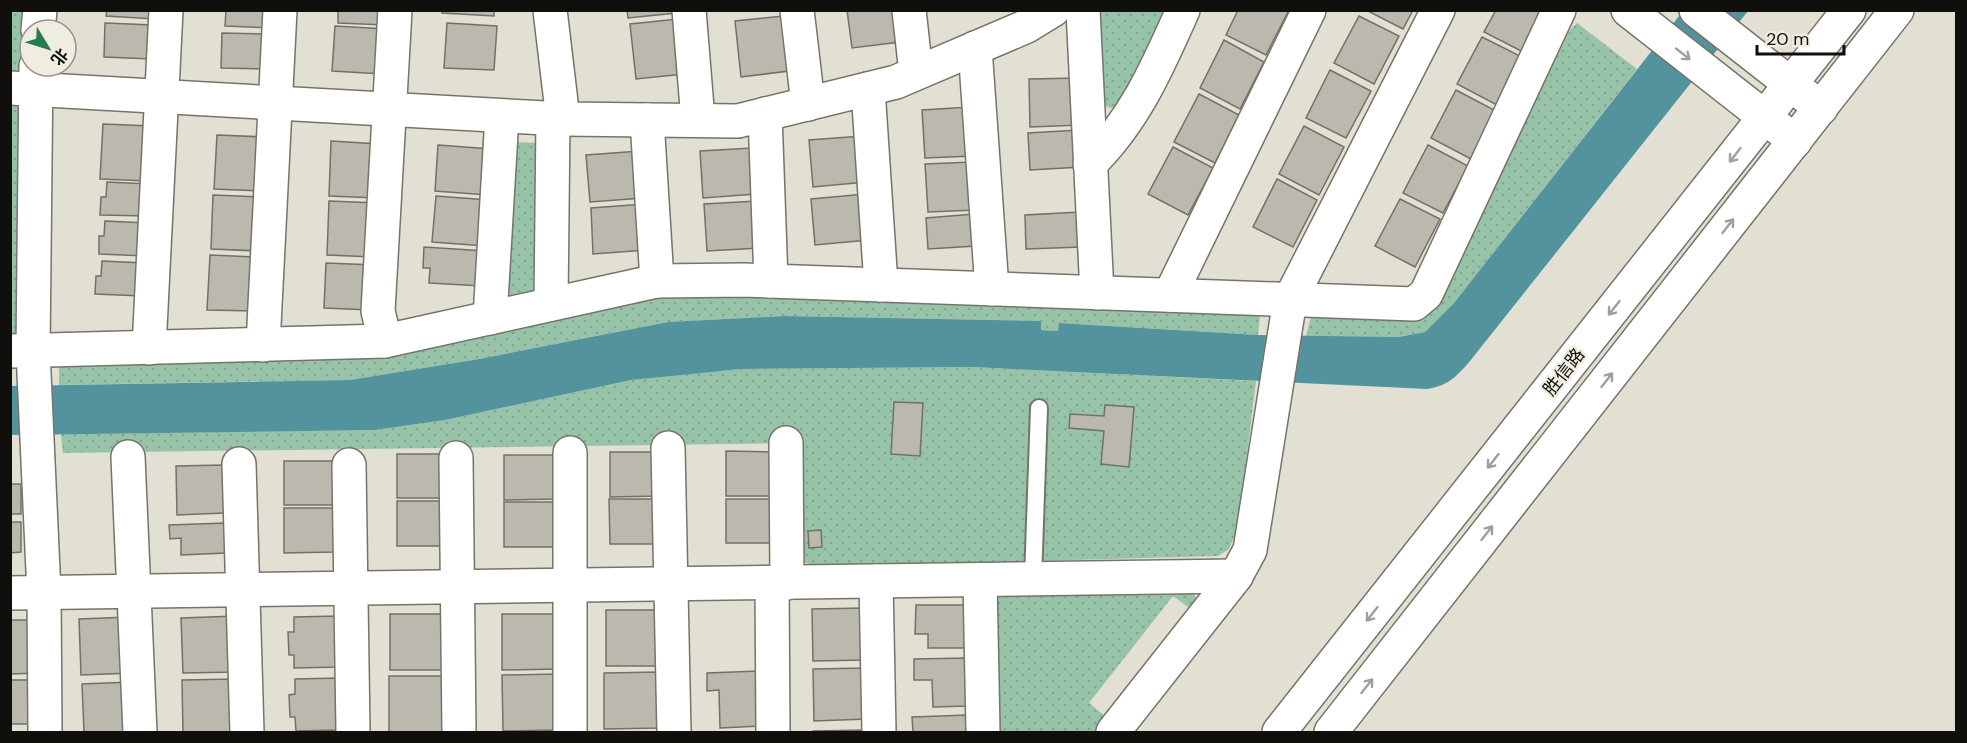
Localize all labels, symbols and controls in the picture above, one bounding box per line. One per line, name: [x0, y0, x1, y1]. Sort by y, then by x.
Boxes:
north arrow: [18, 18, 78, 78]
scale bar: [1757, 18, 1844, 56]
text: 20 m: [1766, 27, 1809, 51]
text: 北: [46, 44, 73, 70]
one-way arrow: [1675, 47, 1691, 60]
one-way arrow: [1728, 147, 1741, 163]
one-way arrow: [1721, 218, 1734, 234]
one-way arrow: [1607, 300, 1620, 316]
street label: 胜信路: [1538, 343, 1590, 401]
one-way arrow: [1601, 372, 1614, 388]
one-way arrow: [1487, 453, 1500, 469]
one-way arrow: [1481, 525, 1494, 541]
one-way arrow: [1366, 606, 1379, 622]
one-way arrow: [1360, 679, 1373, 695]

